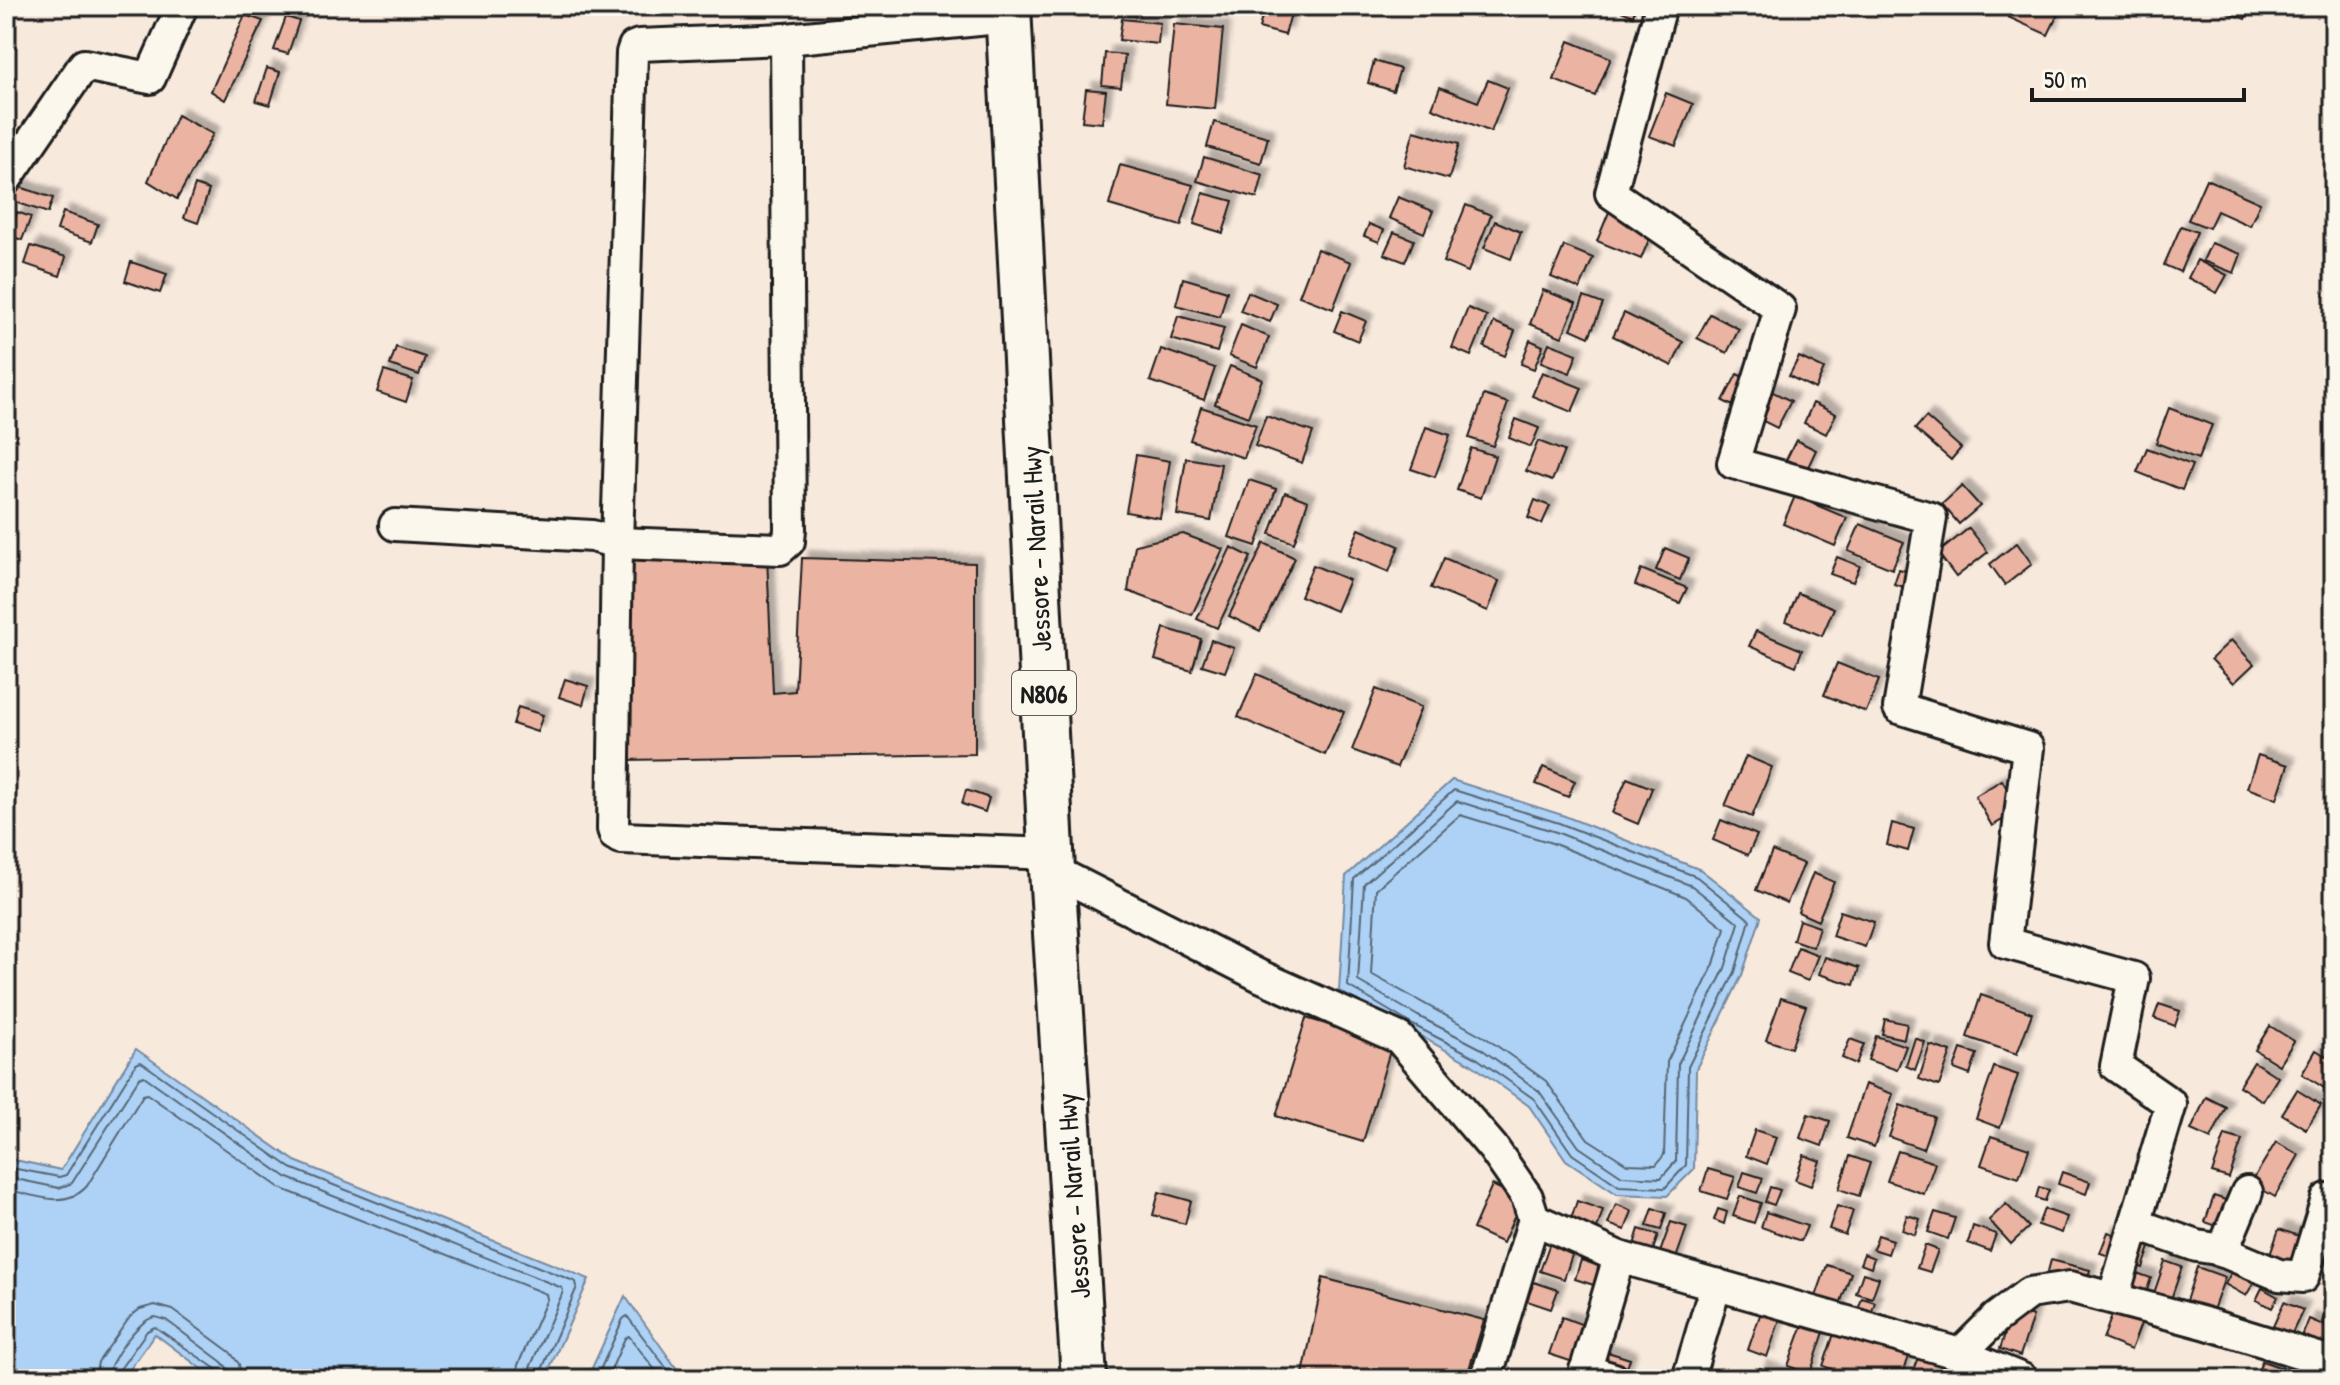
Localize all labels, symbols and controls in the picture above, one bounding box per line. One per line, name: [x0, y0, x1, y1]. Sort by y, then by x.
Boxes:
scale bar: [2032, 52, 2244, 102]
text: 50 m: [2044, 63, 2087, 95]
street label: Jessore - Narail Hwy: [1012, 445, 1060, 653]
road number: N806: [1012, 671, 1076, 715]
street label: Jessore - Narail Hwy: [1047, 1092, 1099, 1300]

